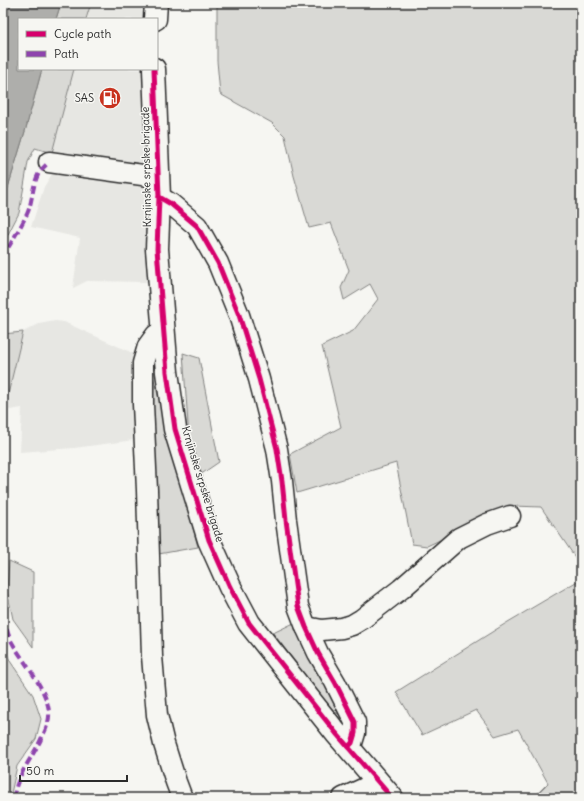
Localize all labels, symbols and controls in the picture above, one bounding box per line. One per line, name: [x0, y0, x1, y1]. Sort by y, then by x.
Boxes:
legend: [18, 18, 158, 70]
text: Cycle path: [54, 26, 111, 41]
text: Path: [54, 46, 79, 61]
fuel station icon: SAS: [97, 85, 123, 111]
place label: SAS: [75, 91, 94, 105]
street label: Krnjinske srpske brigade: [138, 107, 154, 227]
street label: Krnjinske srpske brigade: [179, 424, 227, 544]
scale bar: [20, 757, 127, 783]
text: 50 m: [26, 763, 55, 778]

